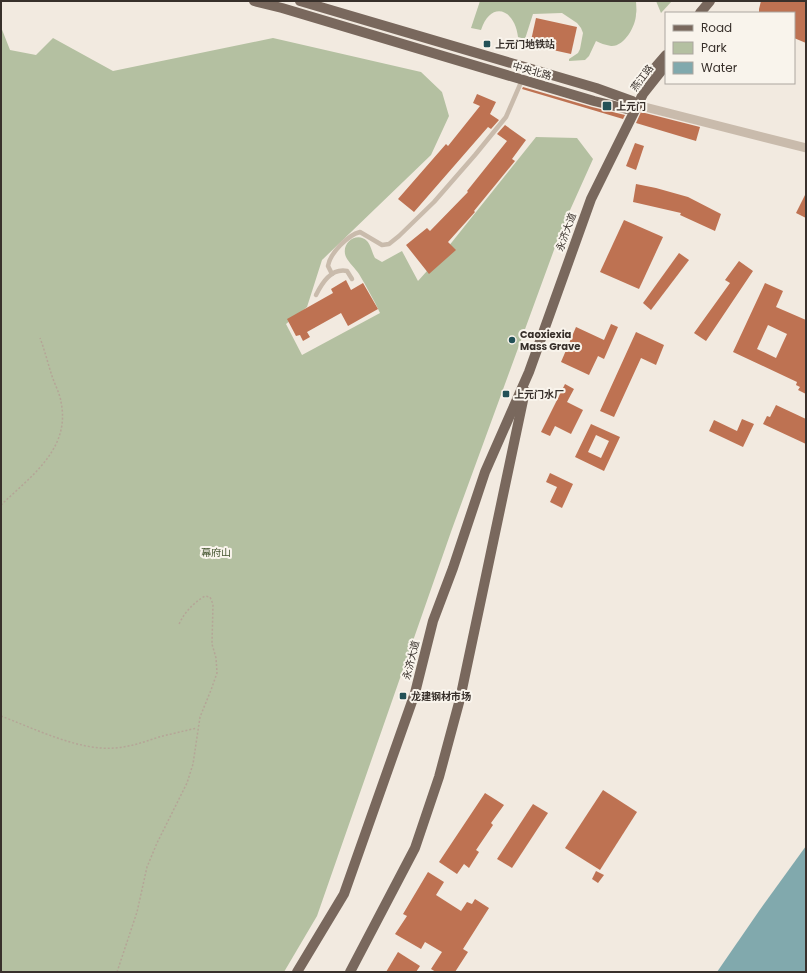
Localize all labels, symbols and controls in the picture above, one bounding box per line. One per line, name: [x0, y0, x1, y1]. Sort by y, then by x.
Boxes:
legend: [665, 12, 795, 84]
text: Road: [701, 19, 732, 36]
place label: 上元门地铁站: [495, 37, 555, 52]
marker: 上元门地铁站: [482, 39, 492, 49]
text: Park: [701, 39, 728, 56]
street label: 中央北路: [511, 58, 553, 84]
text: Water: [701, 59, 738, 76]
street label: 燕江路: [627, 62, 657, 94]
place label: 上元门: [616, 99, 646, 114]
marker: 上元门: [601, 100, 613, 112]
street label: 永济大道: [552, 211, 580, 253]
place label: Caoxiexia Mass Grave: [520, 327, 580, 354]
marker: Caoxiexia Mass Grave: [507, 335, 517, 345]
place label: 上元门水厂: [514, 387, 564, 402]
marker: 上元门水厂: [501, 389, 511, 399]
park label: 幕府山: [201, 545, 231, 560]
street label: 永济大道: [399, 639, 423, 681]
place label: 龙建钢材市场: [411, 689, 471, 704]
marker: 龙建钢材市场: [398, 691, 408, 701]

